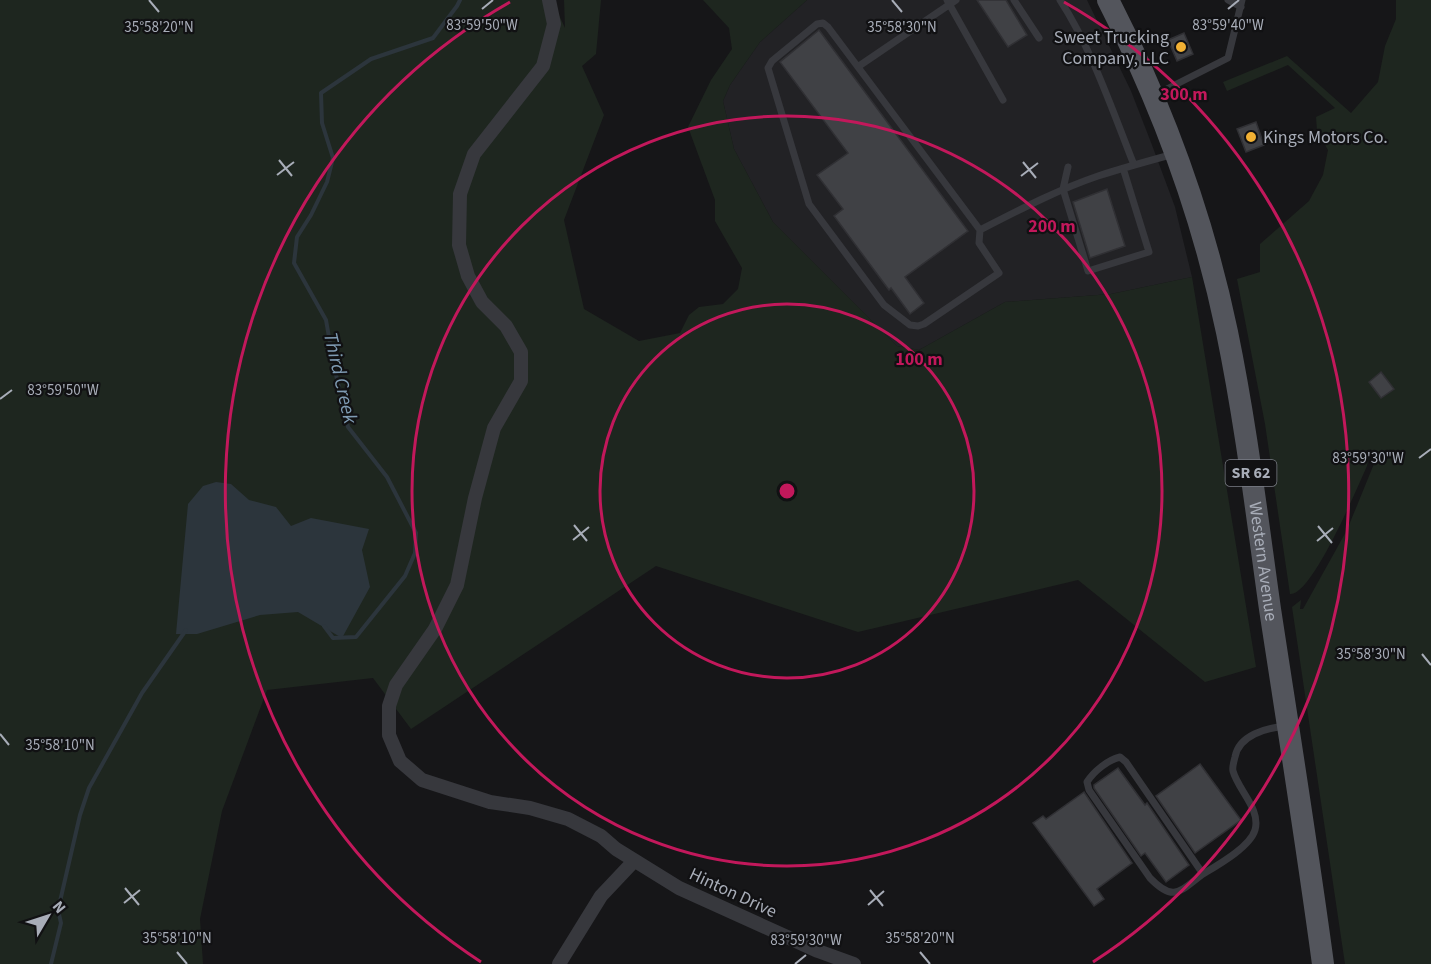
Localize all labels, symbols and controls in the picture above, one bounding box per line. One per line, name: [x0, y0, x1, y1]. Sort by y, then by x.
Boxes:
text: 83°59'50"W: [446, 15, 518, 36]
text: 83°59'40"W: [1192, 15, 1264, 36]
text: 35°58'20"N: [124, 17, 194, 38]
text: 35°58'30"N: [867, 17, 937, 38]
place label: Sweet Trucking Company, LLC: [1054, 25, 1169, 71]
marker: Sweet Trucking Company, LLC: [1174, 40, 1188, 54]
text: 300 m: [1160, 82, 1208, 107]
place label: Kings Motors Co.: [1263, 125, 1388, 150]
marker: Kings Motors Co.: [1244, 130, 1258, 144]
text: 200 m: [1028, 214, 1076, 239]
water label: Third Creek: [316, 329, 364, 427]
text: 100 m: [895, 347, 943, 372]
text: 83°59'50"W: [27, 380, 99, 401]
text: 83°59'30"W: [1332, 448, 1404, 469]
road number: SR 62: [1226, 460, 1276, 486]
centre of rings: [777, 481, 797, 501]
street label: Western Avenue: [1243, 500, 1284, 623]
text: 35°58'30"N: [1336, 644, 1406, 665]
text: 35°58'10"N: [25, 735, 95, 756]
street label: Hinton Drive: [685, 862, 781, 924]
north arrow: [18, 886, 78, 946]
text: N: [47, 896, 71, 918]
text: 35°58'10"N: [142, 928, 212, 949]
text: 35°58'20"N: [885, 928, 955, 949]
text: 83°59'30"W: [770, 930, 842, 951]

